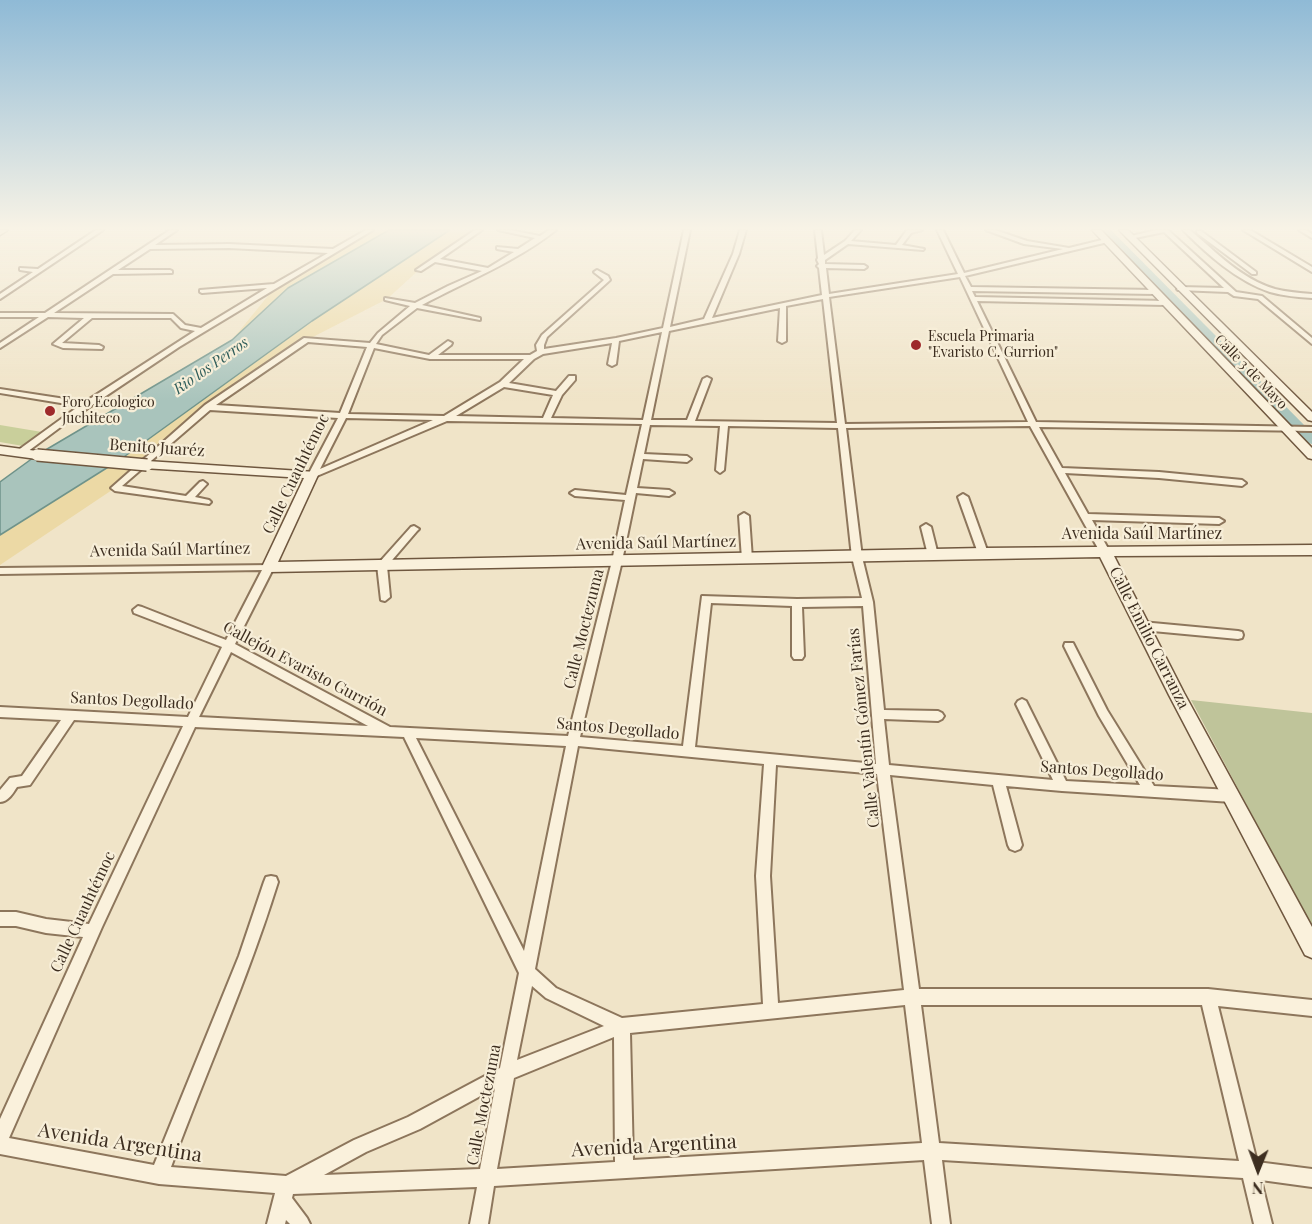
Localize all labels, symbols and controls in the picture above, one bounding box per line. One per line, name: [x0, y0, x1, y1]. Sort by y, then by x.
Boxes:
place label: Escuela Primaria "Evaristo C. Gurrion": [928, 329, 1058, 362]
street label: Calle 3 de Mayo: [1211, 331, 1291, 413]
water label: Rio los Perros: [170, 334, 252, 398]
marker: Escuela Primaria "Evaristo C. Gurrion": [909, 338, 923, 352]
place label: Foro Ecologico Juchiteco: [62, 395, 155, 428]
marker: Foro Ecologico Juchiteco: [43, 404, 57, 418]
street label: Calle Cuauhtémoc: [259, 411, 333, 537]
street label: Benito Juaréz: [109, 435, 205, 461]
street label: Avenida Saúl Martínez: [1062, 524, 1222, 544]
street label: Avenida Saúl Martínez: [576, 532, 736, 554]
street label: Avenida Saúl Martínez: [90, 539, 250, 561]
street label: Calle Emilio Carranza: [1105, 564, 1193, 712]
street label: Calle Moctezuma: [560, 567, 608, 691]
street label: Callejón Evaristo Gurrión: [220, 618, 390, 720]
street label: Calle Valentín Gómez Farías: [844, 627, 884, 829]
street label: Santos Degollado: [70, 688, 194, 714]
street label: Santos Degollado: [556, 714, 680, 744]
street label: Santos Degollado: [1040, 757, 1164, 785]
street label: Calle Cuauhtémoc: [47, 848, 119, 976]
street label: Calle Moctezuma: [463, 1043, 505, 1167]
street label: Avenida Argentina: [36, 1118, 204, 1168]
street label: Avenida Argentina: [571, 1130, 737, 1162]
north arrow: [1228, 1140, 1288, 1200]
text: N: [1252, 1178, 1264, 1199]

